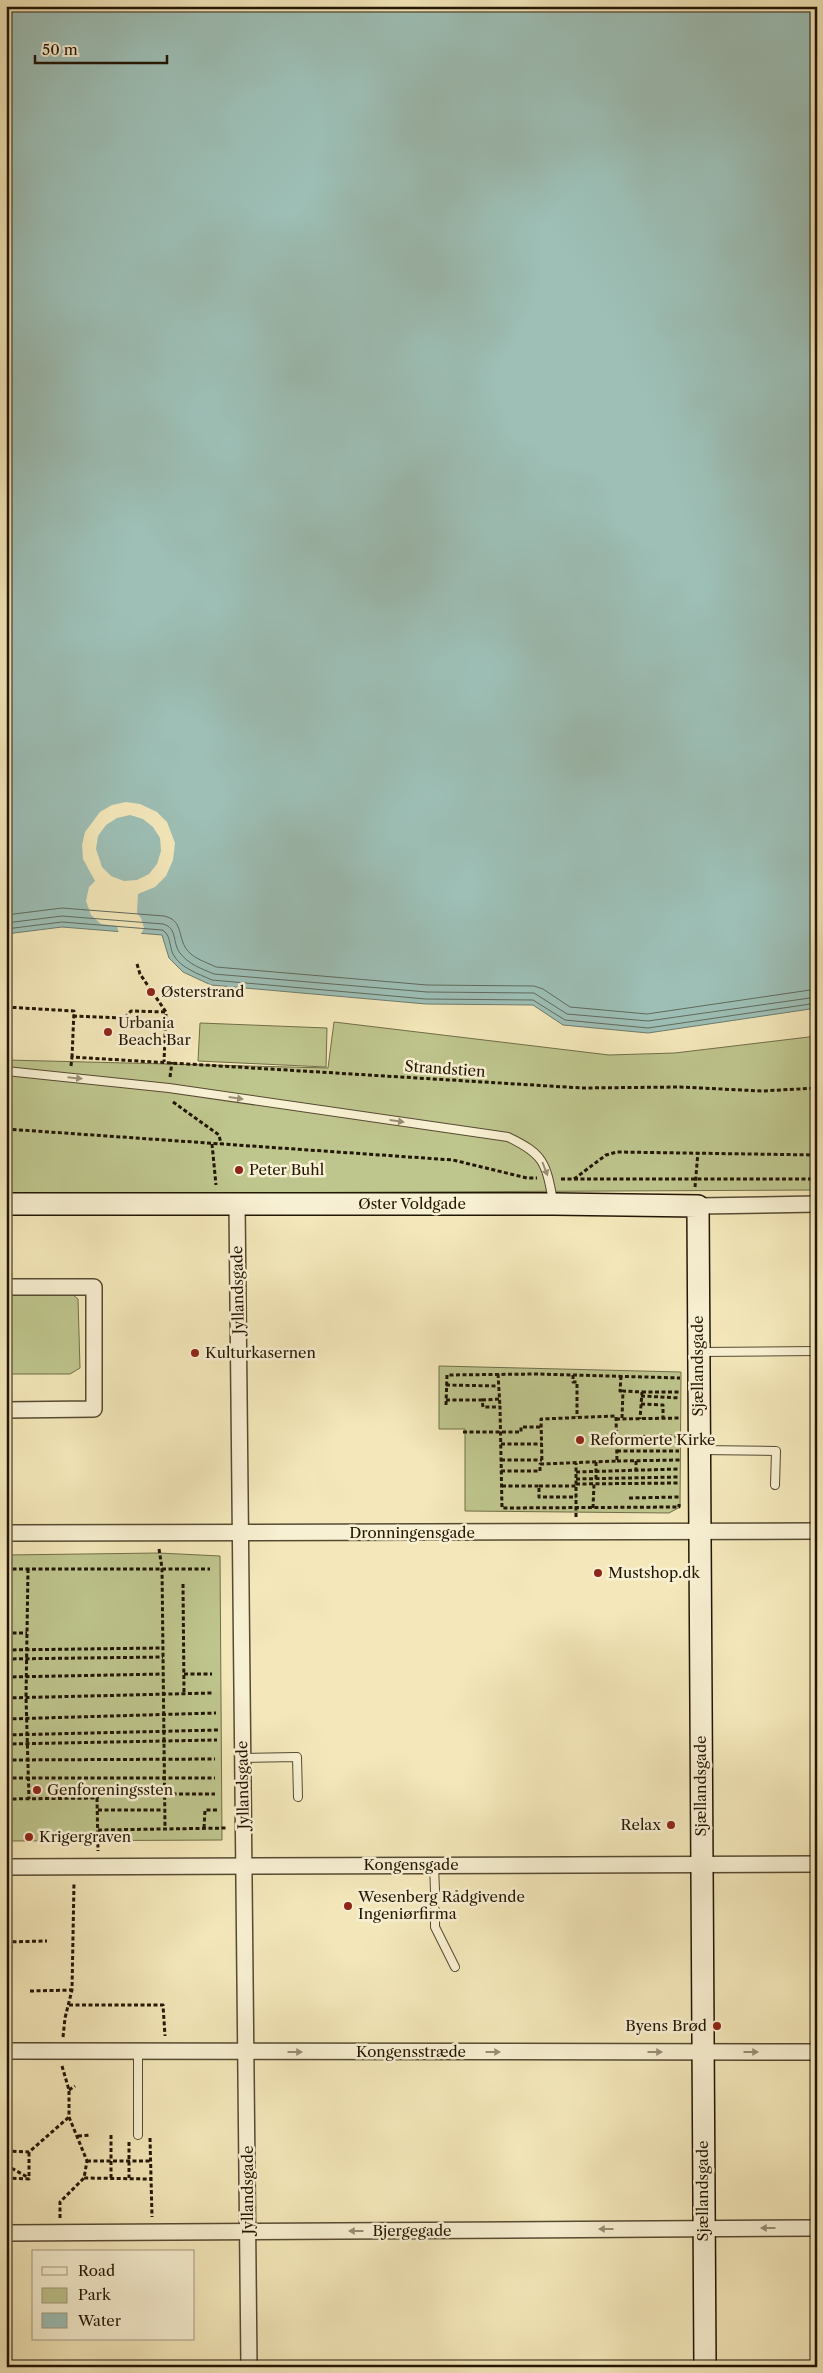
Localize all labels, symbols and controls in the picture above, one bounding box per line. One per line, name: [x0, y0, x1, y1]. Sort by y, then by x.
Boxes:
scale bar: [35, 32, 168, 64]
text: 50 m: [42, 40, 78, 59]
place label: Østerstrand: [161, 982, 244, 1001]
marker: Østerstrand: [145, 986, 157, 998]
place label: Urbania Beach Bar: [118, 1013, 191, 1049]
marker: Urbania Beach Bar: [102, 1026, 114, 1038]
street label: Strandstien: [404, 1056, 487, 1081]
one-way arrow: [67, 1074, 83, 1082]
one-way arrow: [229, 1094, 245, 1102]
one-way arrow: [389, 1117, 405, 1125]
place label: Peter Buhl: [249, 1160, 325, 1179]
one-way arrow: [542, 1161, 549, 1176]
marker: Peter Buhl: [233, 1164, 245, 1176]
street label: Øster Voldgade: [358, 1194, 466, 1213]
street label: Jyllandsgade: [227, 1246, 248, 1336]
street label: Sjællandsgade: [688, 1316, 707, 1416]
place label: Kulturkasernen: [205, 1343, 317, 1362]
marker: Kulturkasernen: [189, 1347, 201, 1359]
place label: Reformerte Kirke: [590, 1430, 715, 1449]
marker: Reformerte Kirke: [574, 1434, 586, 1446]
street label: Dronningensgade: [349, 1523, 475, 1542]
place label: Mustshop.dk: [608, 1563, 701, 1582]
marker: Mustshop.dk: [592, 1567, 604, 1579]
street label: Sjællandsgade: [691, 1736, 710, 1836]
street label: Jyllandsgade: [232, 1741, 253, 1831]
place label: Genforeningssten: [47, 1780, 174, 1799]
marker: Genforeningssten: [31, 1784, 43, 1796]
place label: Relax: [621, 1815, 661, 1834]
marker: Relax: [665, 1819, 677, 1831]
place label: Krigergraven: [39, 1827, 132, 1846]
marker: Krigergraven: [23, 1831, 35, 1843]
street label: Kongensgade: [363, 1855, 459, 1874]
place label: Wesenberg Rådgivende Ingeniørfirma: [357, 1887, 525, 1923]
marker: Wesenberg Rådgivende Ingeniørfirma: [342, 1900, 354, 1912]
place label: Byens Brød: [625, 2016, 707, 2035]
marker: Byens Brød: [711, 2020, 723, 2032]
street label: Kongensstræde: [356, 2042, 466, 2061]
one-way arrow: [287, 2048, 303, 2056]
one-way arrow: [485, 2048, 501, 2056]
one-way arrow: [647, 2048, 663, 2056]
one-way arrow: [744, 2048, 760, 2056]
street label: Sjællandsgade: [693, 2141, 712, 2241]
street label: Jyllandsgade: [238, 2146, 257, 2236]
street label: Bjergegade: [373, 2221, 451, 2240]
one-way arrow: [760, 2224, 776, 2232]
one-way arrow: [597, 2225, 613, 2233]
one-way arrow: [347, 2227, 363, 2235]
legend: [32, 2250, 195, 2340]
text: Road: [78, 2261, 115, 2280]
text: Park: [78, 2285, 112, 2304]
text: Water: [77, 2311, 122, 2330]

